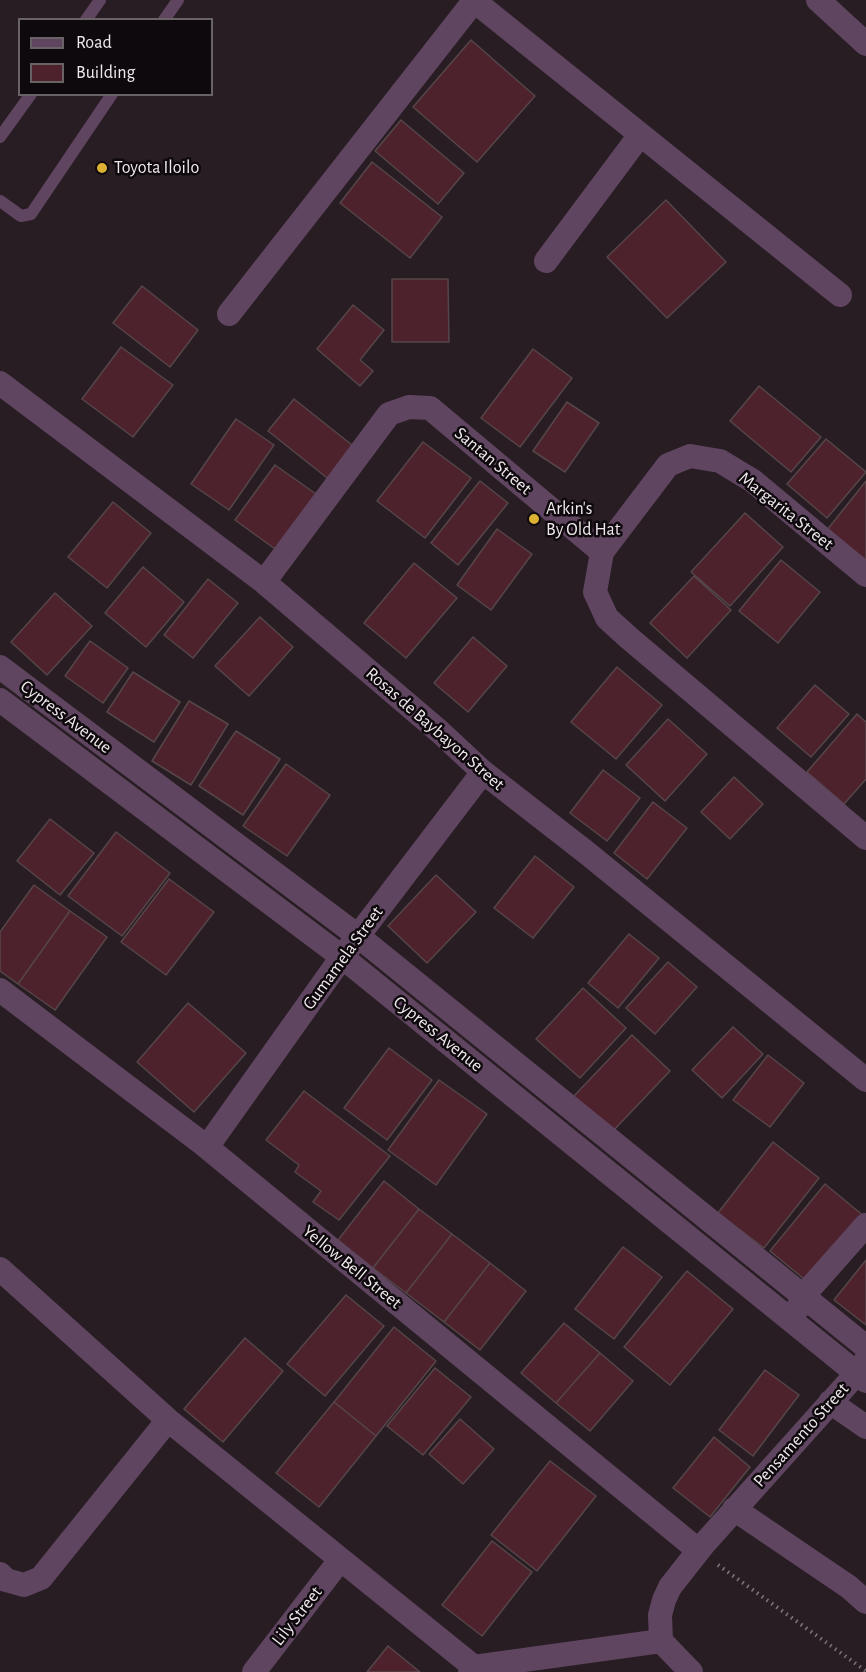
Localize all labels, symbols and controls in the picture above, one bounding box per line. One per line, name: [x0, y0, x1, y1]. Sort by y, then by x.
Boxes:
legend: [18, 18, 213, 96]
text: Road: [76, 34, 112, 52]
text: Building: [76, 64, 135, 82]
place label: Toyota Iloilo: [114, 157, 199, 179]
marker: Toyota Iloilo: [95, 161, 109, 175]
street label: Santan Street: [450, 422, 536, 500]
street label: Margarita Street: [734, 467, 838, 555]
place label: Arkin's By Old Hat: [546, 498, 621, 540]
marker: Arkin's By Old Hat: [527, 512, 541, 526]
street label: Rosas de Baybayon Street: [361, 663, 509, 795]
street label: Cypress Avenue: [16, 676, 116, 758]
street label: Gumamela Street: [298, 902, 388, 1014]
street label: Cypress Avenue: [389, 991, 487, 1077]
street label: Yellow Bell Street: [298, 1220, 406, 1314]
street label: Pensamento Street: [749, 1378, 853, 1492]
street label: Lily Street: [267, 1582, 327, 1650]

